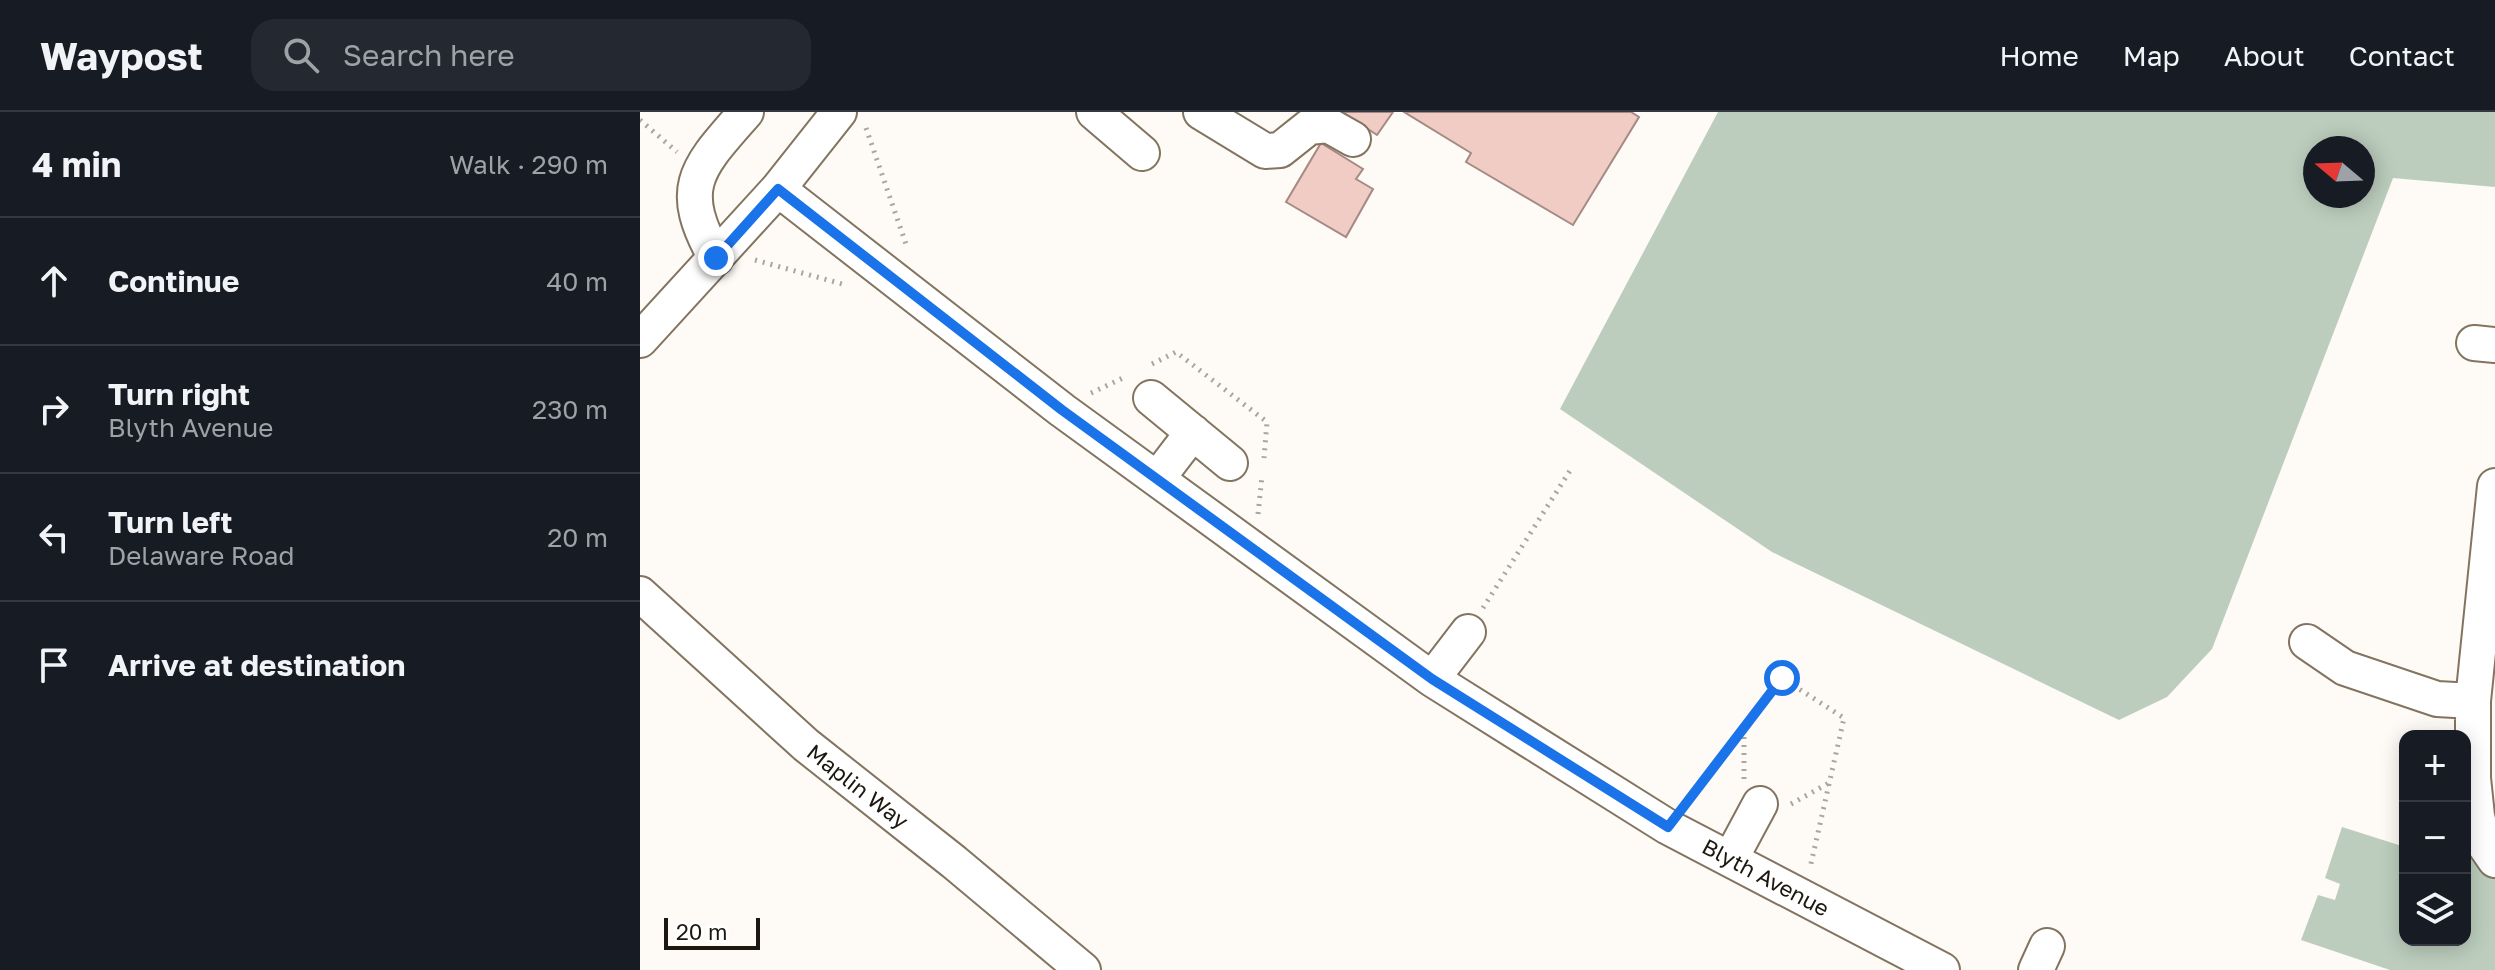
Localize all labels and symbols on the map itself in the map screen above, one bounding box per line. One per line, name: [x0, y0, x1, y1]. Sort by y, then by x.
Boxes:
north arrow: [2303, 136, 2375, 208]
route end: [698, 240, 734, 276]
route start: [1764, 660, 1800, 696]
street label: Maplin Way: [802, 738, 914, 834]
street label: Blyth Avenue: [1698, 832, 1834, 922]
scale bar: [664, 914, 760, 950]

